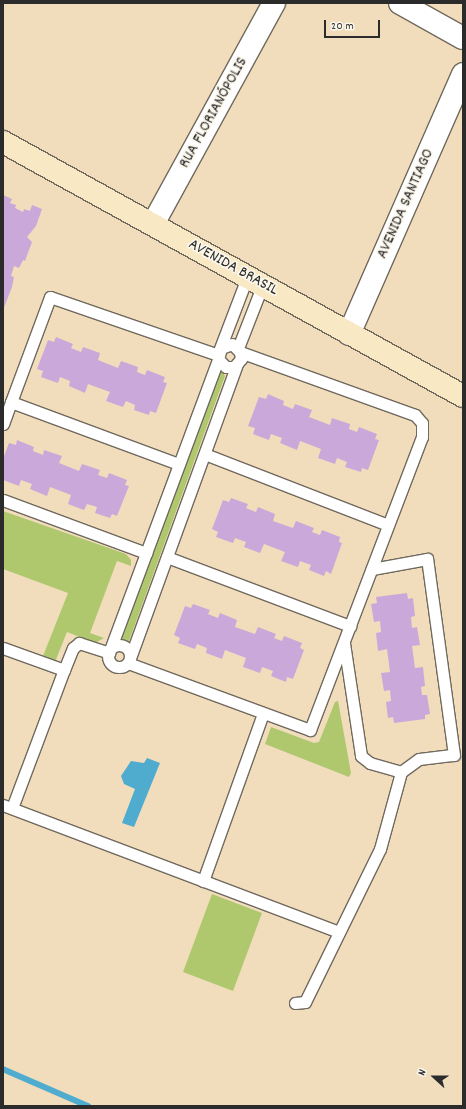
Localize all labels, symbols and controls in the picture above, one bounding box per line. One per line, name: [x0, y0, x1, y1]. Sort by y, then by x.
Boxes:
scale bar: [326, 12, 382, 38]
text: 20 m: [331, 18, 354, 35]
street label: RUA FLORIANÓPOLIS: [176, 54, 252, 172]
street label: AVENIDA SANTIAGO: [373, 146, 439, 262]
street label: AVENIDA BRASIL: [185, 235, 281, 301]
north arrow: [414, 1057, 454, 1097]
text: N: [414, 1067, 431, 1078]

